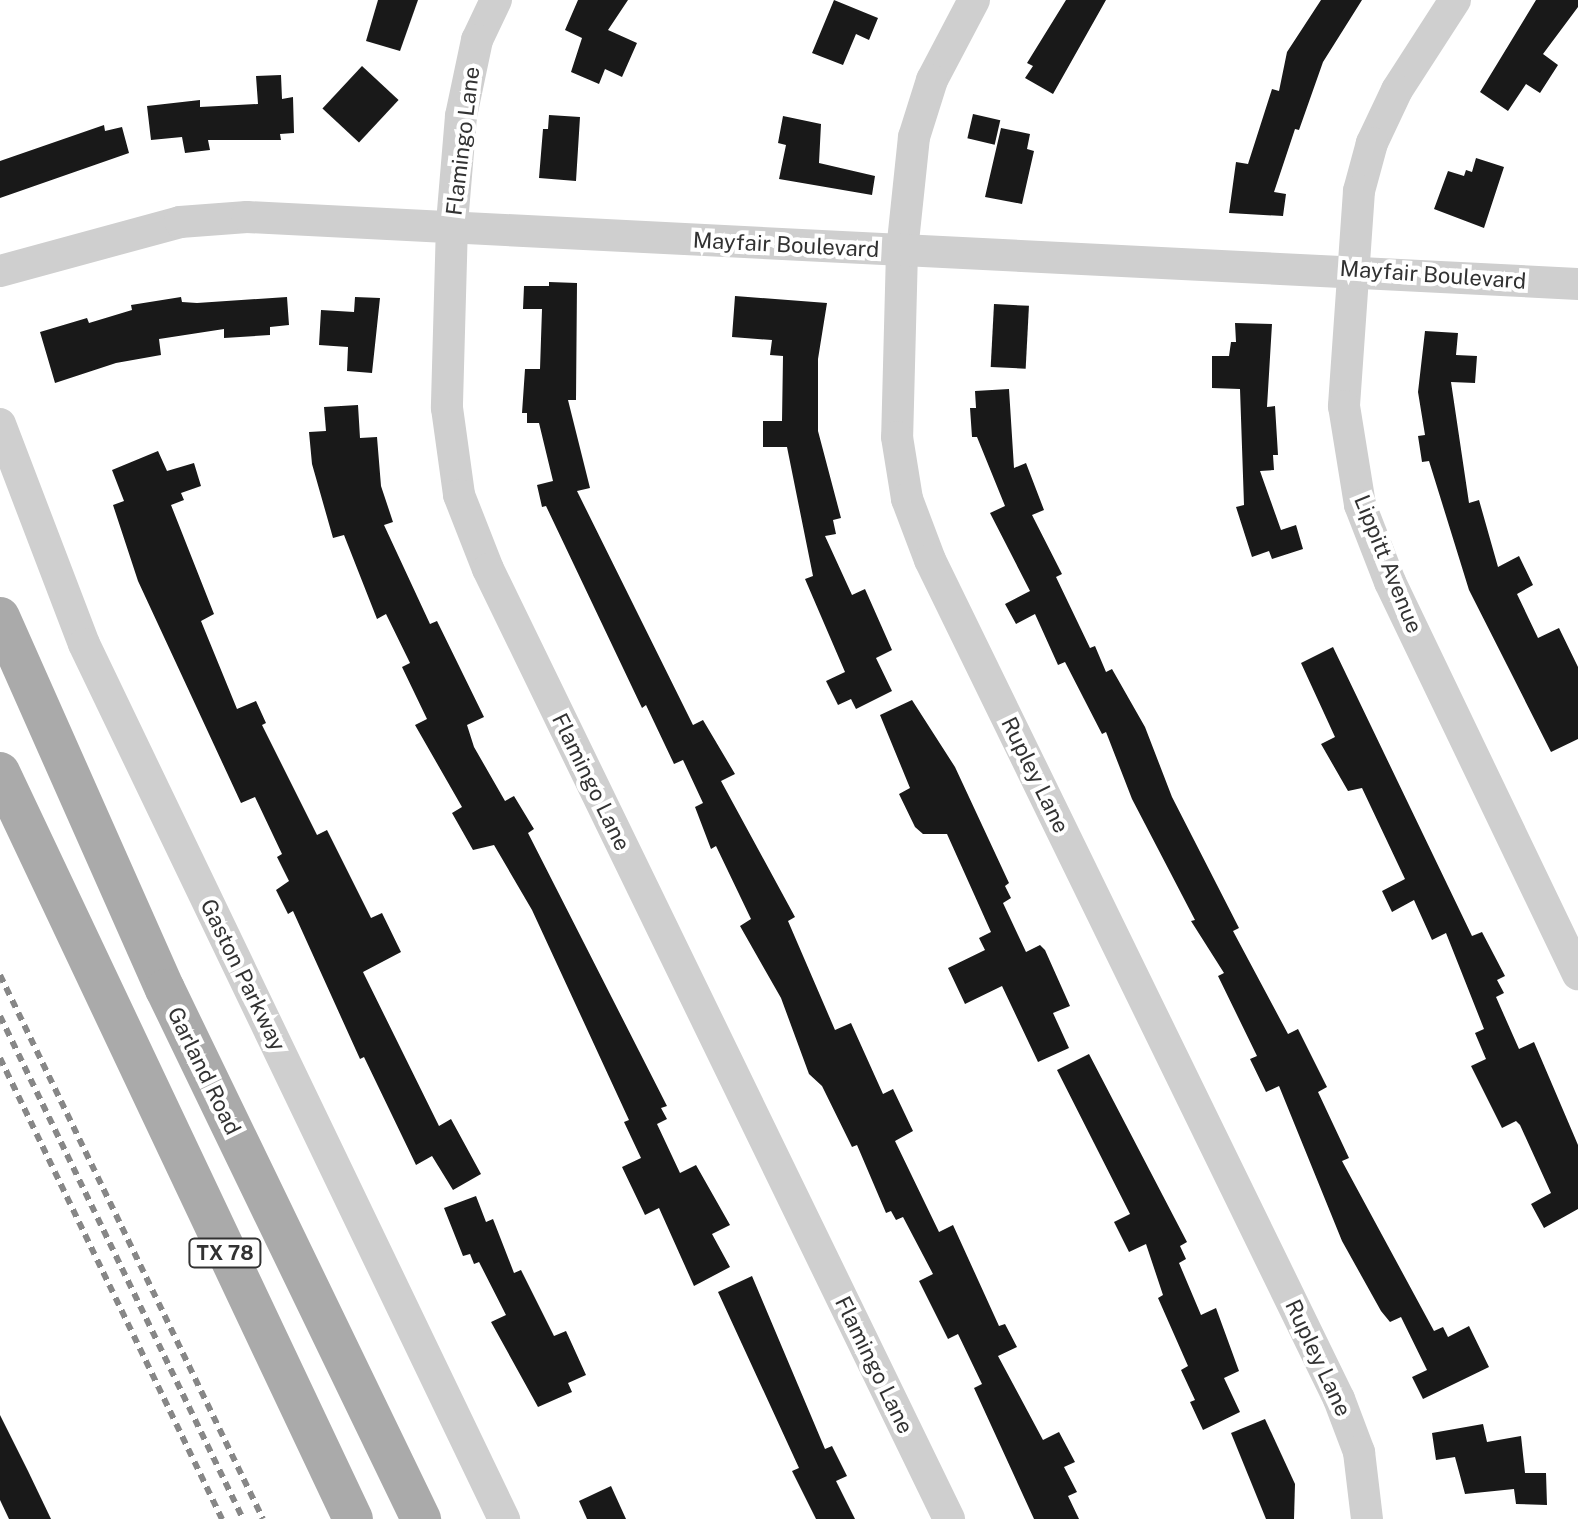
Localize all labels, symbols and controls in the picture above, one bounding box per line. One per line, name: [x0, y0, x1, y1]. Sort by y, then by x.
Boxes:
street label: Flamingo Lane: [441, 65, 485, 217]
street label: Mayfair Boulevard: [692, 227, 880, 263]
street label: Mayfair Boulevard: [1339, 255, 1527, 295]
street label: Lippitt Avenue: [1348, 491, 1428, 637]
street label: Flamingo Lane: [546, 709, 636, 855]
street label: Rupley Lane: [996, 713, 1074, 837]
street label: Gaston Parkway: [195, 895, 291, 1055]
street label: Garland Road: [162, 1003, 246, 1139]
road number: TX 78: [187, 1237, 263, 1269]
street label: Flamingo Lane: [829, 1292, 919, 1438]
street label: Rupley Lane: [1279, 1295, 1357, 1421]

